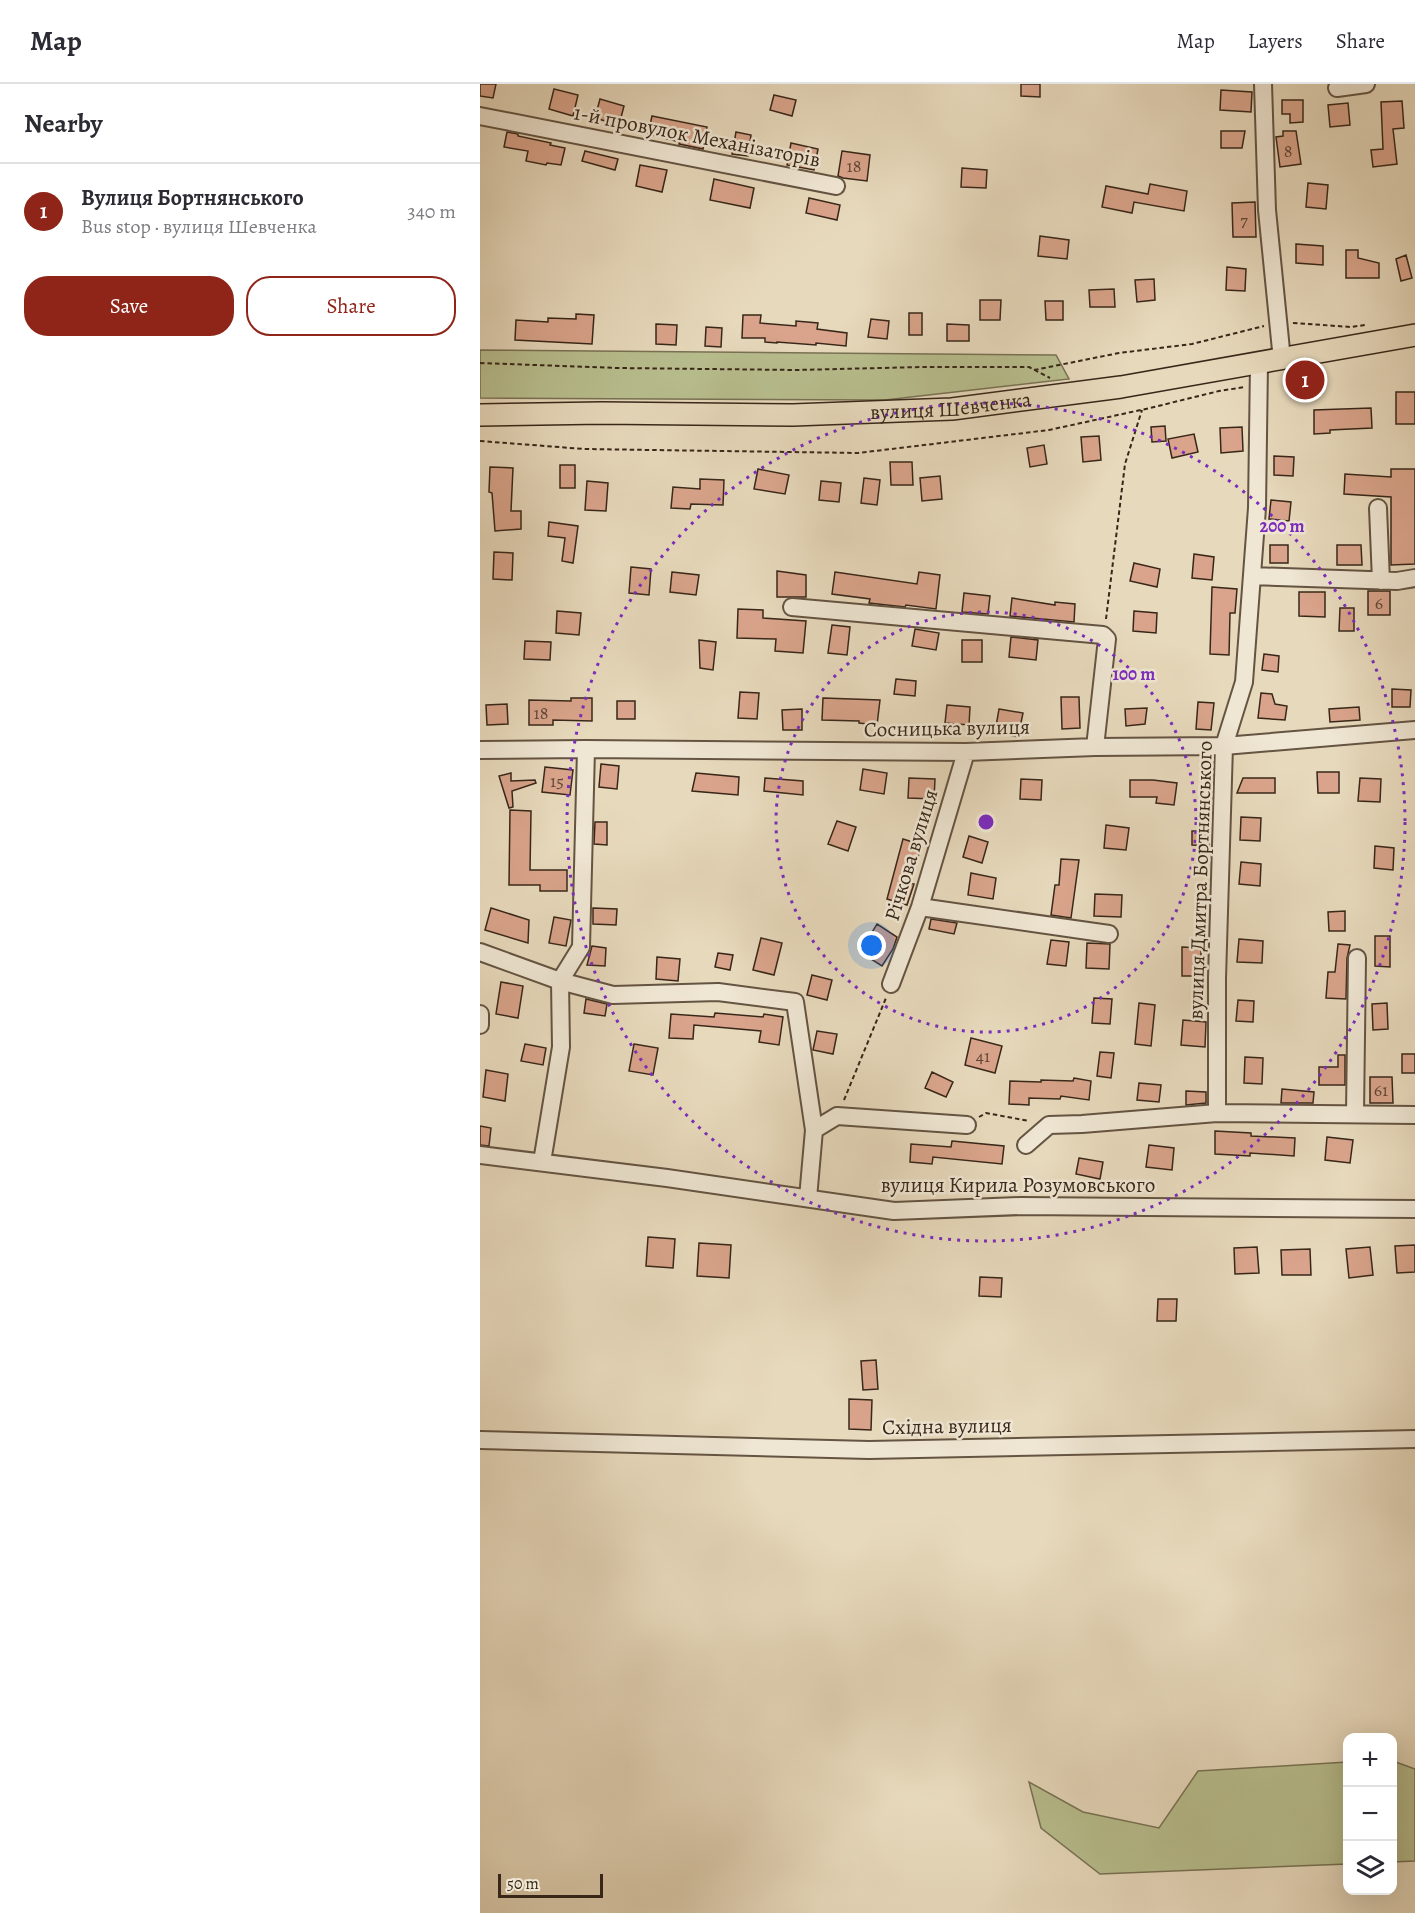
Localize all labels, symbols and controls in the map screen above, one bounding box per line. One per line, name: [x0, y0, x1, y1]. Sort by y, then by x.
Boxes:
text: Map: [30, 22, 82, 60]
text: Map: [1176, 27, 1215, 55]
text: Layers: [1248, 27, 1303, 55]
text: Share: [1336, 27, 1385, 55]
street label: 1-й провулок Механізаторів: [571, 98, 823, 174]
text: Nearby: [24, 106, 103, 141]
house number: 8: [1284, 139, 1292, 163]
house number: 18: [847, 154, 861, 178]
text: Вулиця Бортнянського: [81, 183, 304, 213]
text: 1: [40, 198, 47, 225]
text: 340 m: [407, 198, 456, 225]
house number: 7: [1240, 208, 1248, 232]
text: Bus stop · вулиця Шевченка: [81, 213, 317, 240]
button: Save: [24, 276, 234, 336]
button: Share: [246, 276, 456, 336]
pin: 1: [1286, 358, 1324, 402]
street label: вулиця Шевченка: [869, 385, 1033, 426]
text: 200 m: [1259, 514, 1305, 538]
house number: 6: [1375, 591, 1383, 615]
text: 100 m: [1113, 662, 1155, 686]
house number: 18: [534, 701, 548, 725]
street label: Сосницька вулиця: [864, 713, 1030, 743]
street label: вулиця Дмитра Бортнянського: [1181, 740, 1219, 1020]
house number: 15: [550, 769, 564, 793]
street label: Річкова вулиця: [878, 786, 944, 924]
centre of rings: [976, 812, 996, 832]
your location: [857, 931, 886, 960]
house number: 41: [976, 1044, 990, 1068]
house number: 61: [1374, 1078, 1388, 1102]
street label: вулиця Кирила Розумовського: [881, 1171, 1155, 1199]
street label: Східна вулиця: [882, 1411, 1012, 1441]
map controls: [1343, 1733, 1397, 1895]
button: +: [1343, 1733, 1397, 1787]
button: −: [1343, 1787, 1397, 1841]
button: layers: [1343, 1841, 1397, 1895]
scale bar: [498, 1871, 603, 1898]
text: 50 m: [507, 1873, 539, 1895]

